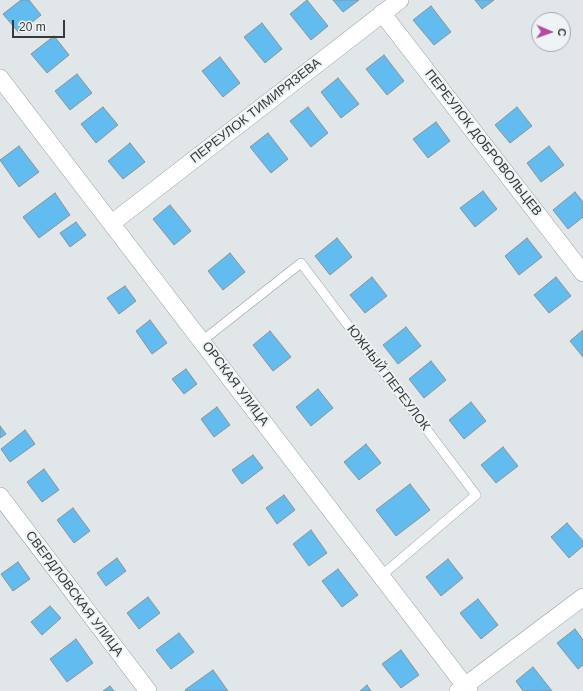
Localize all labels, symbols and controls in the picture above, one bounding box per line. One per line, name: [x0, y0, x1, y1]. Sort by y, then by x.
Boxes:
scale bar: [14, 12, 67, 38]
north arrow: [531, 12, 571, 52]
text: 20 m: [19, 20, 46, 34]
text: С: [556, 28, 568, 37]
street label: ПЕРЕУЛОК ТИМИРЯЗЕВА: [187, 55, 325, 167]
street label: ПЕРЕУЛОК ДОБРОВОЛЬЦЕВ: [421, 67, 545, 219]
street label: ЮЖНЫЙ ПЕРЕУЛОК: [343, 322, 433, 434]
street label: ОРСКАЯ УЛИЦА: [198, 339, 272, 429]
street label: СВЕРДЛОВСКАЯ УЛИЦА: [22, 528, 126, 660]

